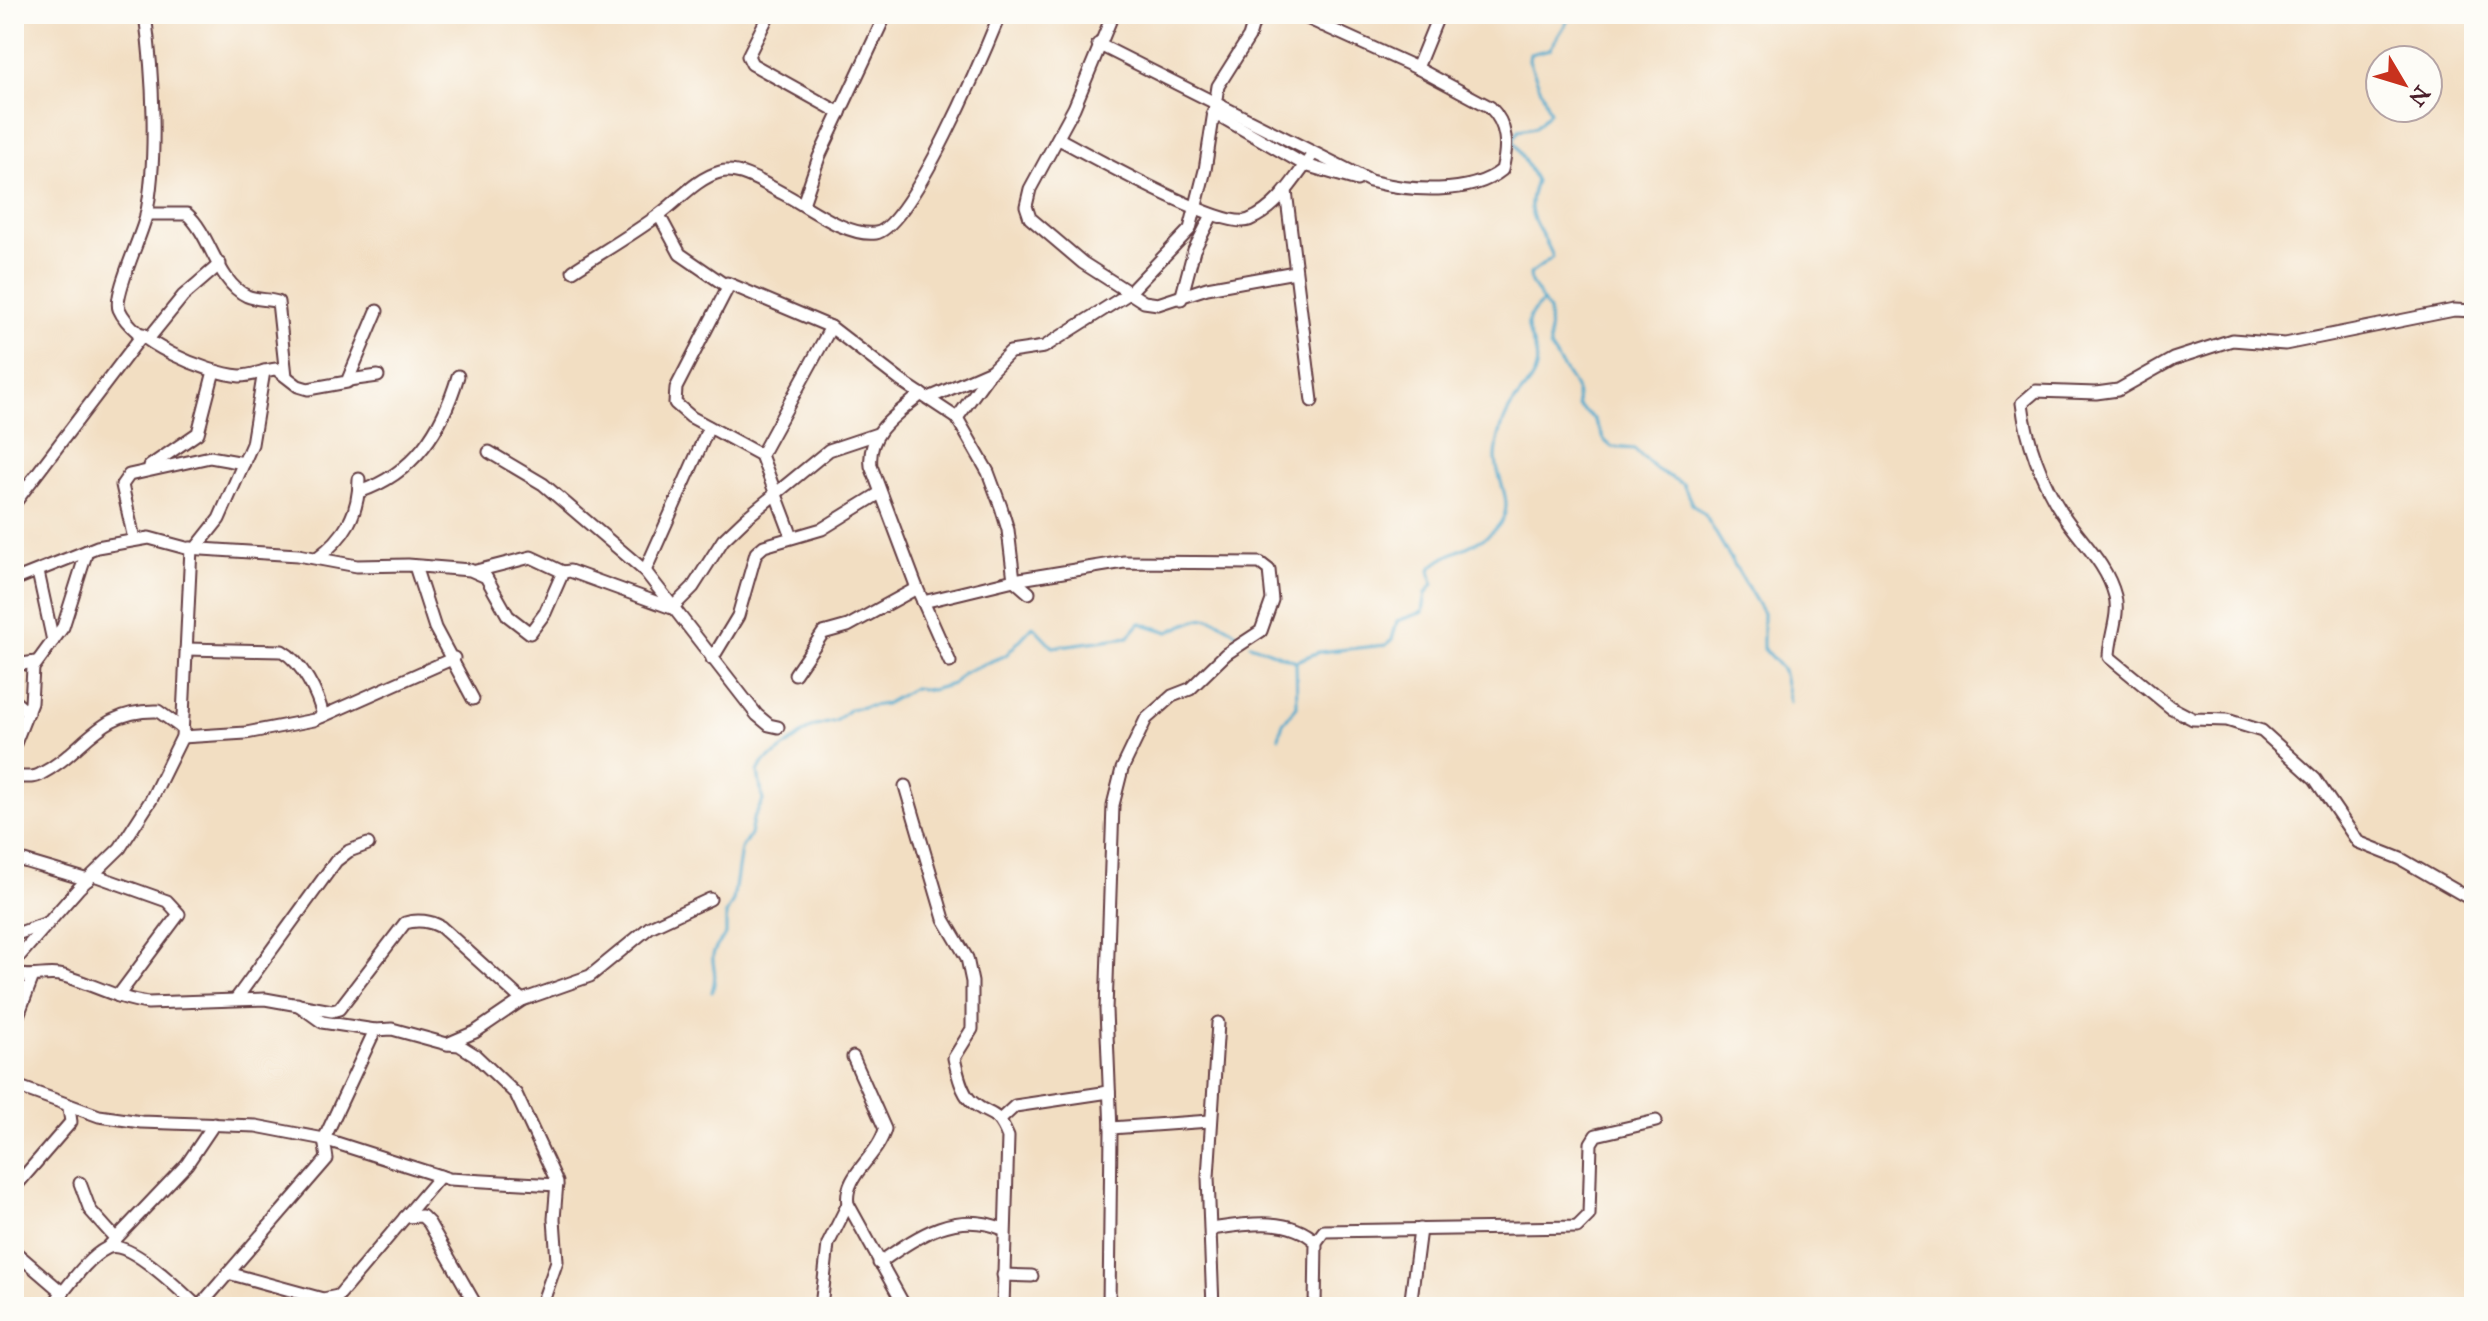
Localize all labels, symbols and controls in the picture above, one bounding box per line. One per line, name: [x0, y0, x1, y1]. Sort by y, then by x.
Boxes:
north arrow: [2364, 44, 2444, 124]
text: N: [2403, 80, 2436, 112]

